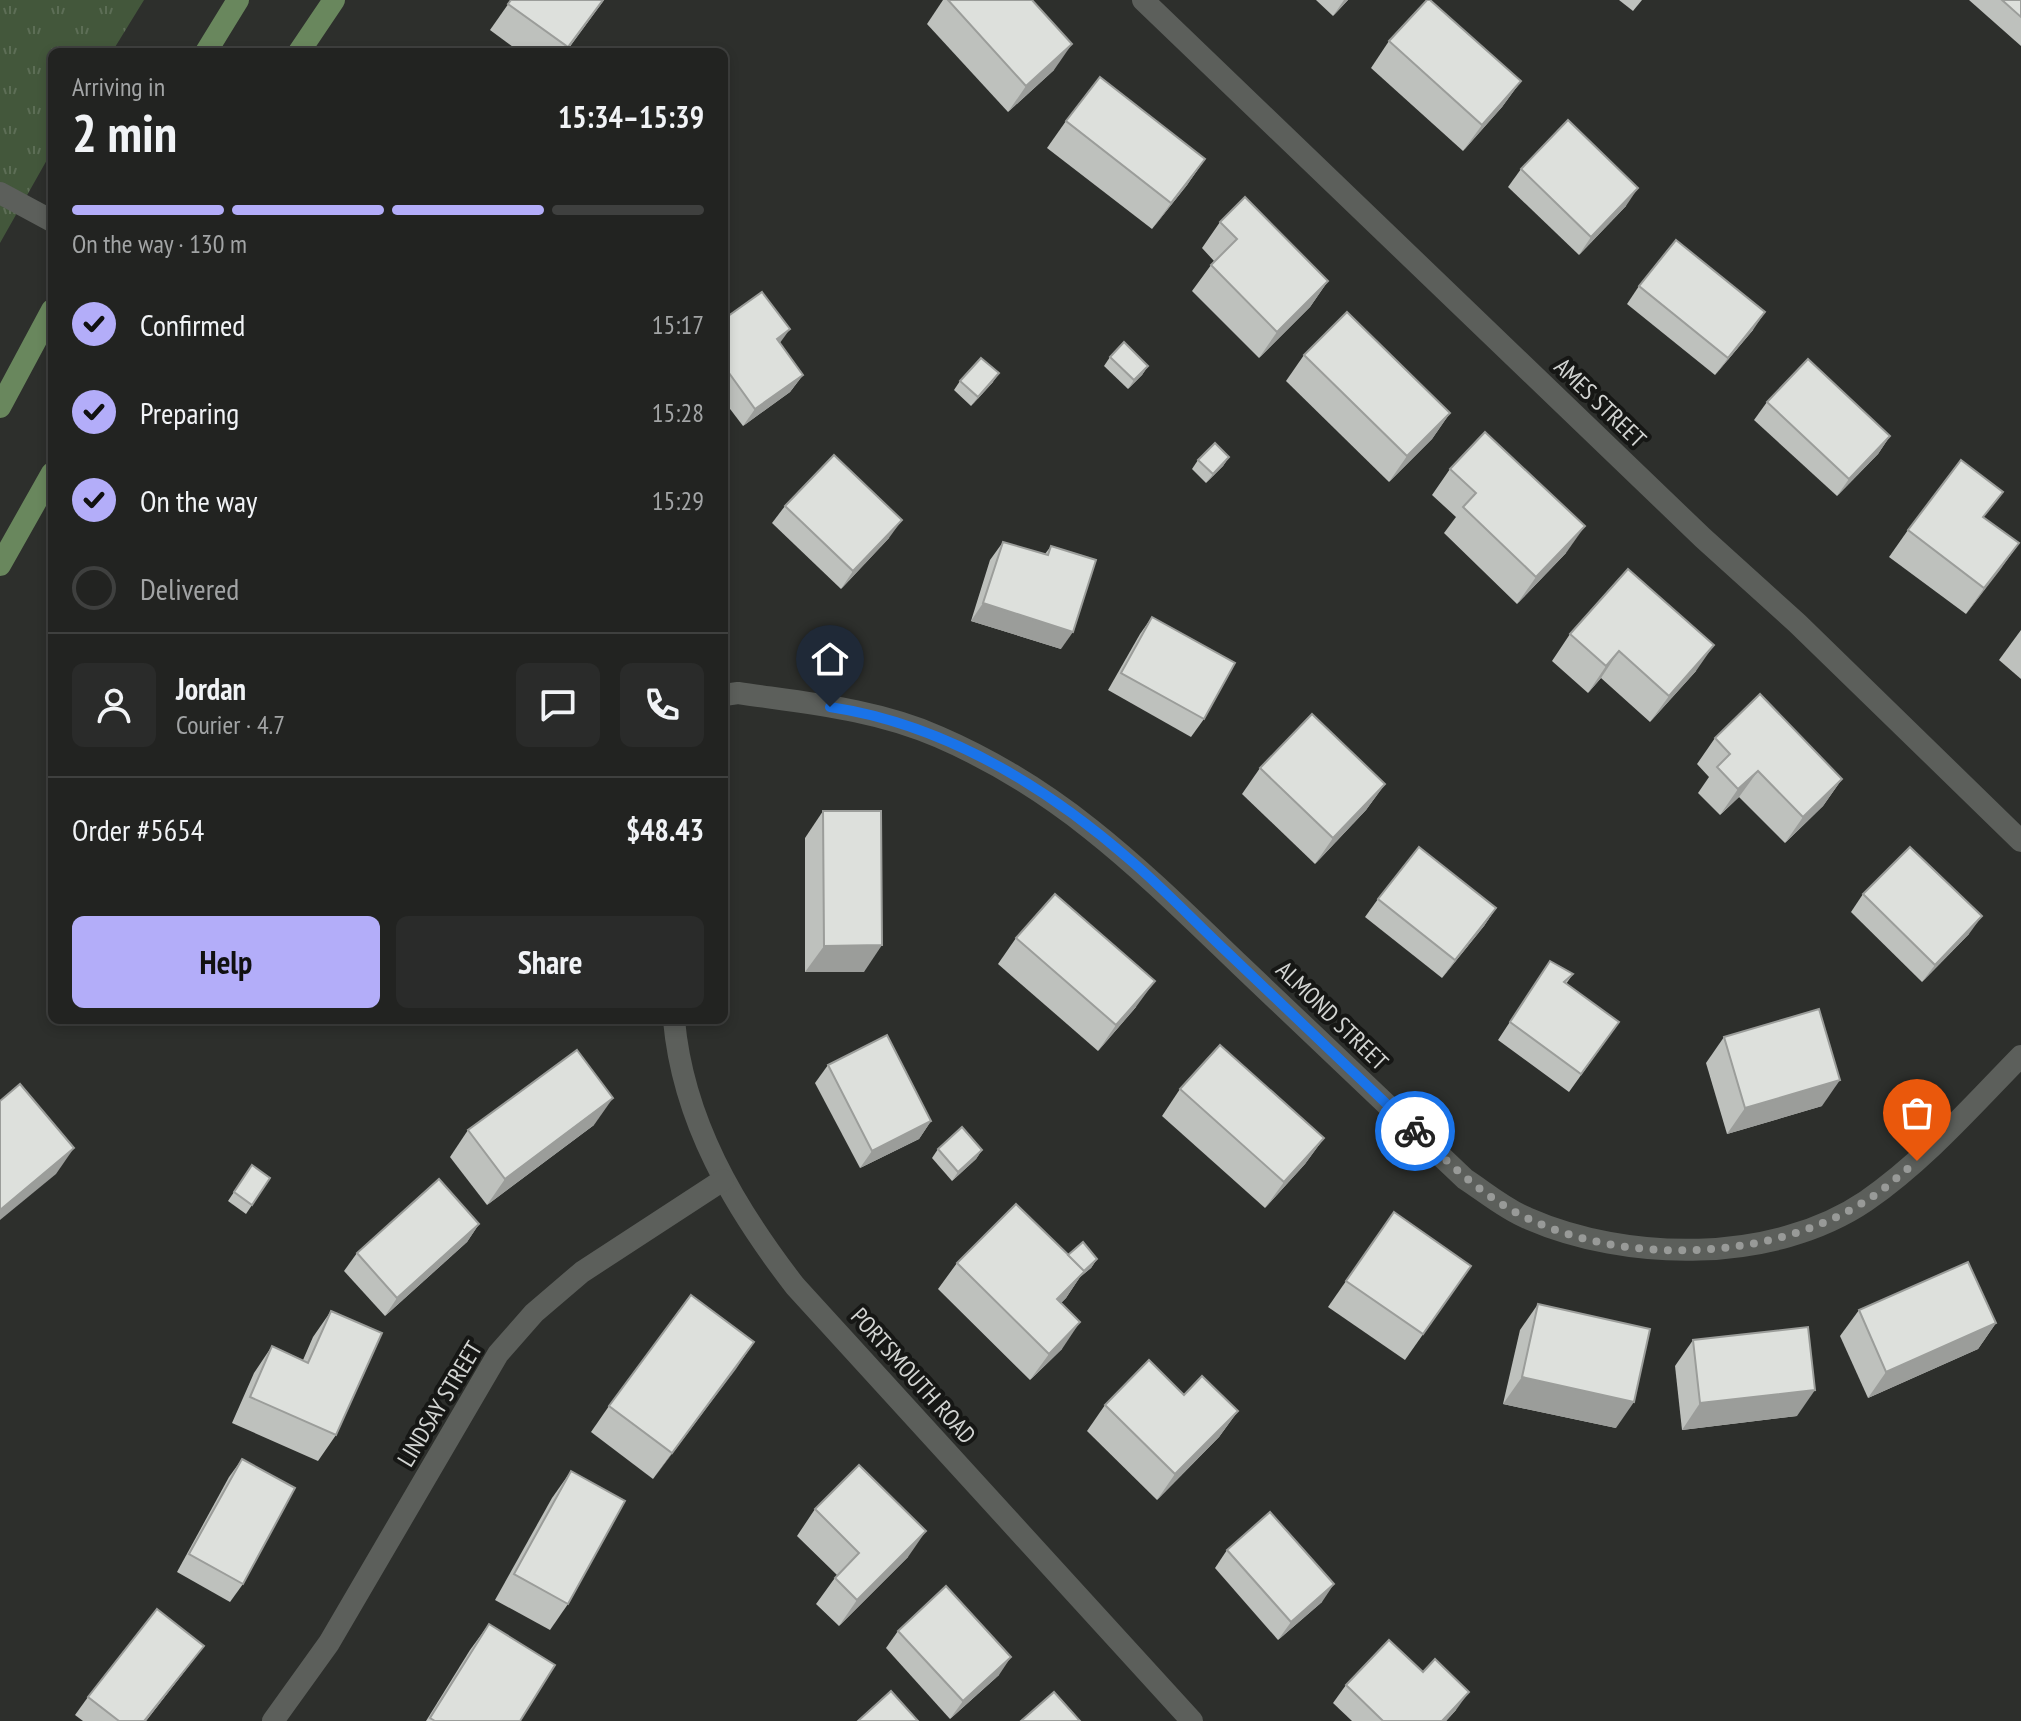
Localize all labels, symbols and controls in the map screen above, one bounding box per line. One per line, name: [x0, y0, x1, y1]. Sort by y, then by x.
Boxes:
text: Arriving in: [72, 70, 165, 103]
text: 15:34–15:39: [558, 97, 704, 136]
text: 2 min: [72, 99, 177, 166]
text: On the way · 130 m: [72, 227, 247, 260]
icon: check: [72, 302, 116, 346]
text: Confirmed: [140, 305, 245, 344]
text: 15:17: [652, 308, 704, 341]
street label: AMES STREET: [1548, 351, 1653, 454]
icon: check: [72, 390, 116, 434]
text: Preparing: [140, 393, 239, 432]
text: 15:28: [652, 396, 704, 429]
icon: check: [72, 478, 116, 522]
text: On the way: [140, 481, 257, 520]
text: 15:29: [652, 484, 704, 517]
text: Delivered: [140, 569, 239, 608]
pin: [796, 625, 864, 707]
icon: home: [808, 637, 852, 681]
button: person: [72, 663, 156, 747]
button: chat: [516, 663, 600, 747]
button: phone: [620, 663, 704, 747]
text: Jordan: [176, 669, 246, 708]
text: Courier · 4.7: [176, 708, 285, 741]
text: Order #5654: [72, 810, 204, 849]
text: $48.43: [626, 810, 704, 849]
button: Help: [72, 916, 380, 1008]
button: Share: [396, 916, 704, 1008]
street label: ALMOND STREET: [1270, 954, 1395, 1077]
pin: [1883, 1079, 1951, 1161]
courier: [1375, 1091, 1455, 1171]
icon: bag: [1895, 1091, 1939, 1135]
icon: bike: [1393, 1109, 1437, 1153]
street label: PORTSMOUTH ROAD: [844, 1301, 983, 1450]
street label: LINDSAY STREET: [390, 1335, 489, 1472]

